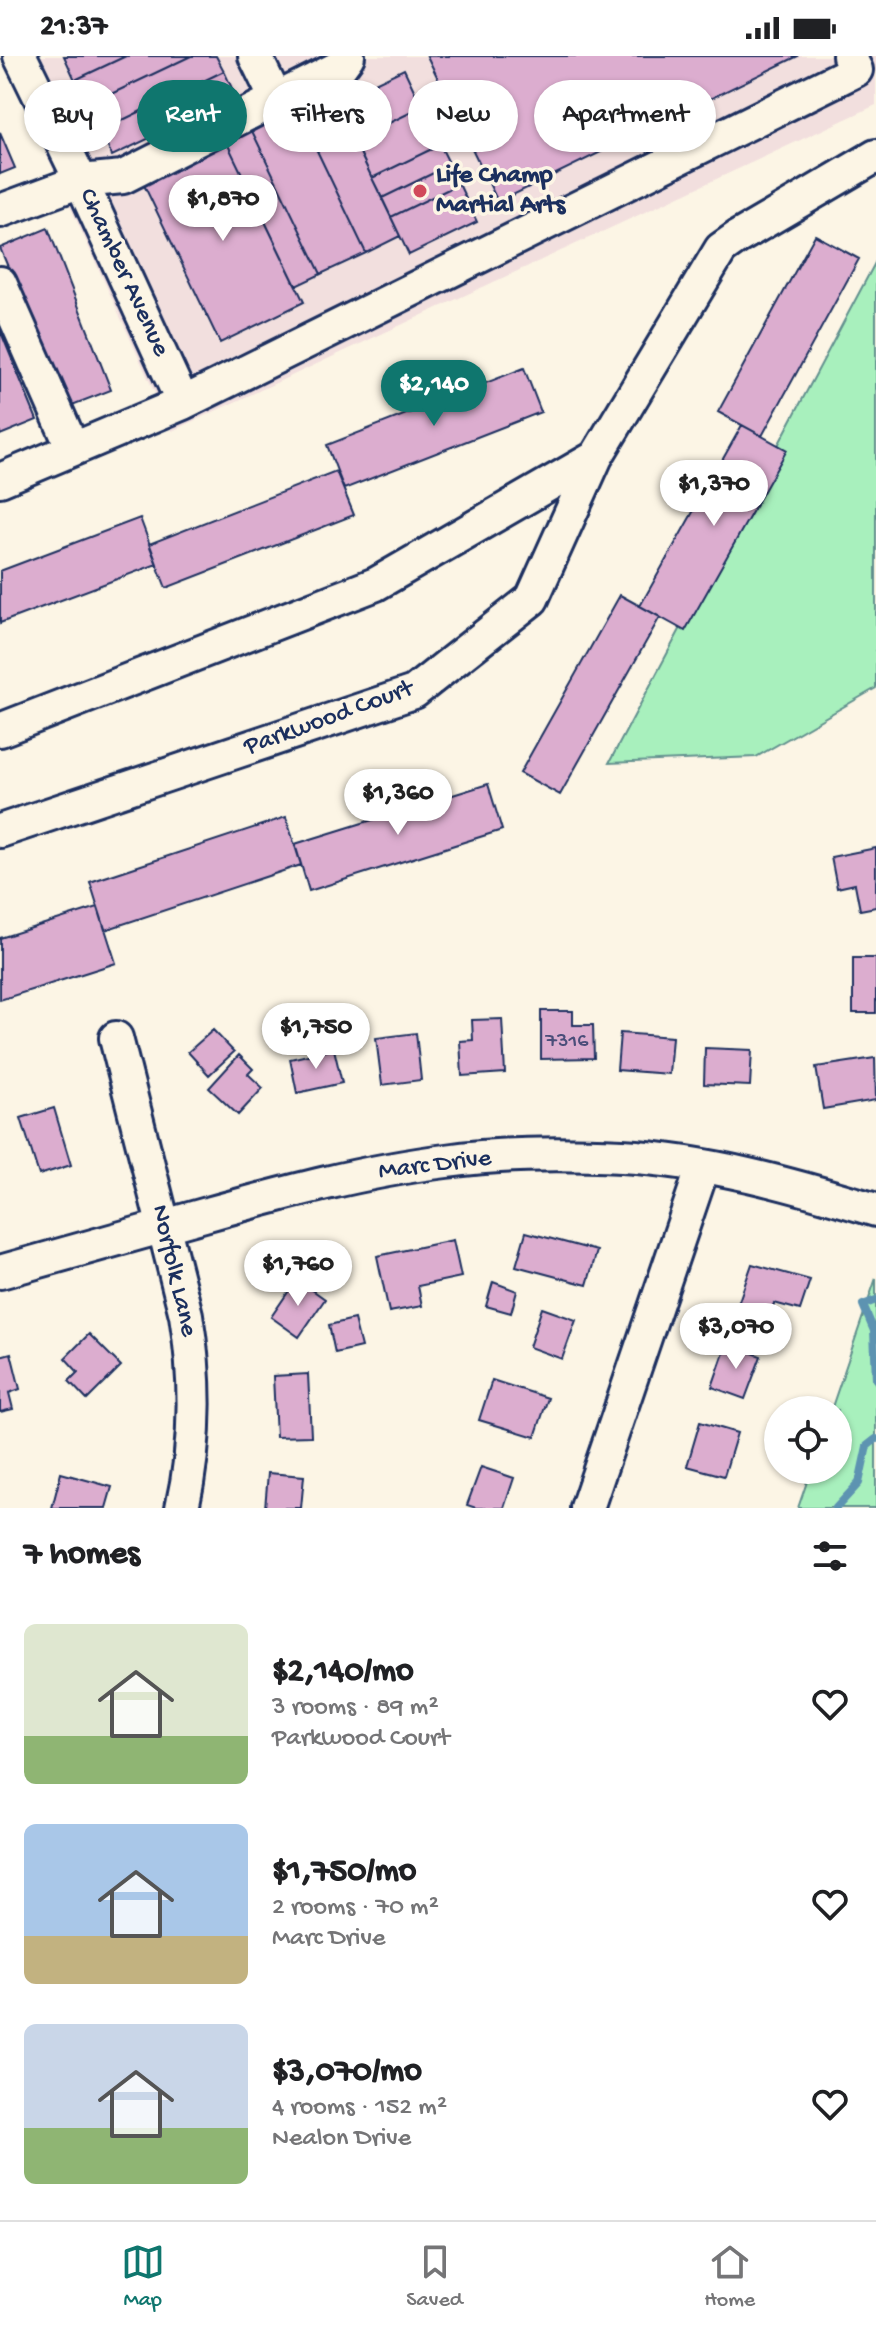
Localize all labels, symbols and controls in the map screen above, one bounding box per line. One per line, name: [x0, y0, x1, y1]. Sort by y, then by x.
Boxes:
text: 21:37: [40, 11, 107, 46]
chip: Buy: [24, 80, 121, 152]
chip: Rent: [137, 80, 247, 152]
chip: Filters: [263, 80, 392, 152]
chip: New: [408, 80, 518, 152]
chip: Apartment: [534, 80, 716, 152]
place label: Life Champ Martial Arts: [436, 161, 566, 222]
pin: $1,870: [158, 175, 288, 243]
marker: Life Champ Martial Arts: [411, 182, 429, 200]
street label: Chamber Avenue: [71, 184, 176, 362]
text: $1,870: [187, 185, 259, 216]
pin: $2,140: [369, 360, 499, 428]
text: $2,140: [399, 370, 469, 401]
pin: $1,370: [649, 460, 779, 528]
text: $1,370: [678, 470, 750, 501]
street label: Parkwood Court: [239, 673, 420, 764]
pin: $1,360: [333, 769, 463, 837]
text: $1,360: [362, 779, 434, 810]
pin: $1,750: [251, 1003, 381, 1071]
text: $1,750: [280, 1013, 352, 1044]
house number: 7316: [545, 1029, 589, 1055]
street label: Marc Drive: [377, 1144, 494, 1188]
street label: Norfolk Lane: [143, 1202, 203, 1340]
pin: $1,760: [233, 1240, 363, 1308]
text: $1,760: [262, 1250, 334, 1281]
pin: $3,070: [671, 1303, 801, 1371]
text: $3,070: [698, 1313, 774, 1344]
map controls: [764, 1396, 852, 1484]
button: locate: [764, 1396, 852, 1484]
icon: filters: [808, 1534, 852, 1578]
text: 7 homes: [24, 1536, 140, 1576]
text: $2,140/mo: [272, 1653, 414, 1693]
icon: home: [88, 1656, 184, 1752]
icon: heart: [808, 1682, 852, 1726]
text: 3 rooms · 89 m²: [272, 1693, 439, 1724]
text: Parkwood Court: [272, 1724, 450, 1755]
text: $1,750/mo: [272, 1853, 417, 1893]
icon: home: [88, 1856, 184, 1952]
icon: heart: [808, 1882, 852, 1926]
text: 2 rooms · 70 m²: [272, 1893, 439, 1924]
text: Marc Drive: [272, 1924, 385, 1955]
text: $3,070/mo: [272, 2053, 422, 2093]
icon: home: [88, 2056, 184, 2152]
icon: heart: [808, 2082, 852, 2126]
text: 4 rooms · 152 m²: [272, 2093, 447, 2124]
text: Nealon Drive: [272, 2124, 411, 2155]
tab: Map: [121, 2240, 165, 2314]
tab: Saved: [406, 2240, 463, 2314]
tab: Home: [704, 2240, 755, 2314]

